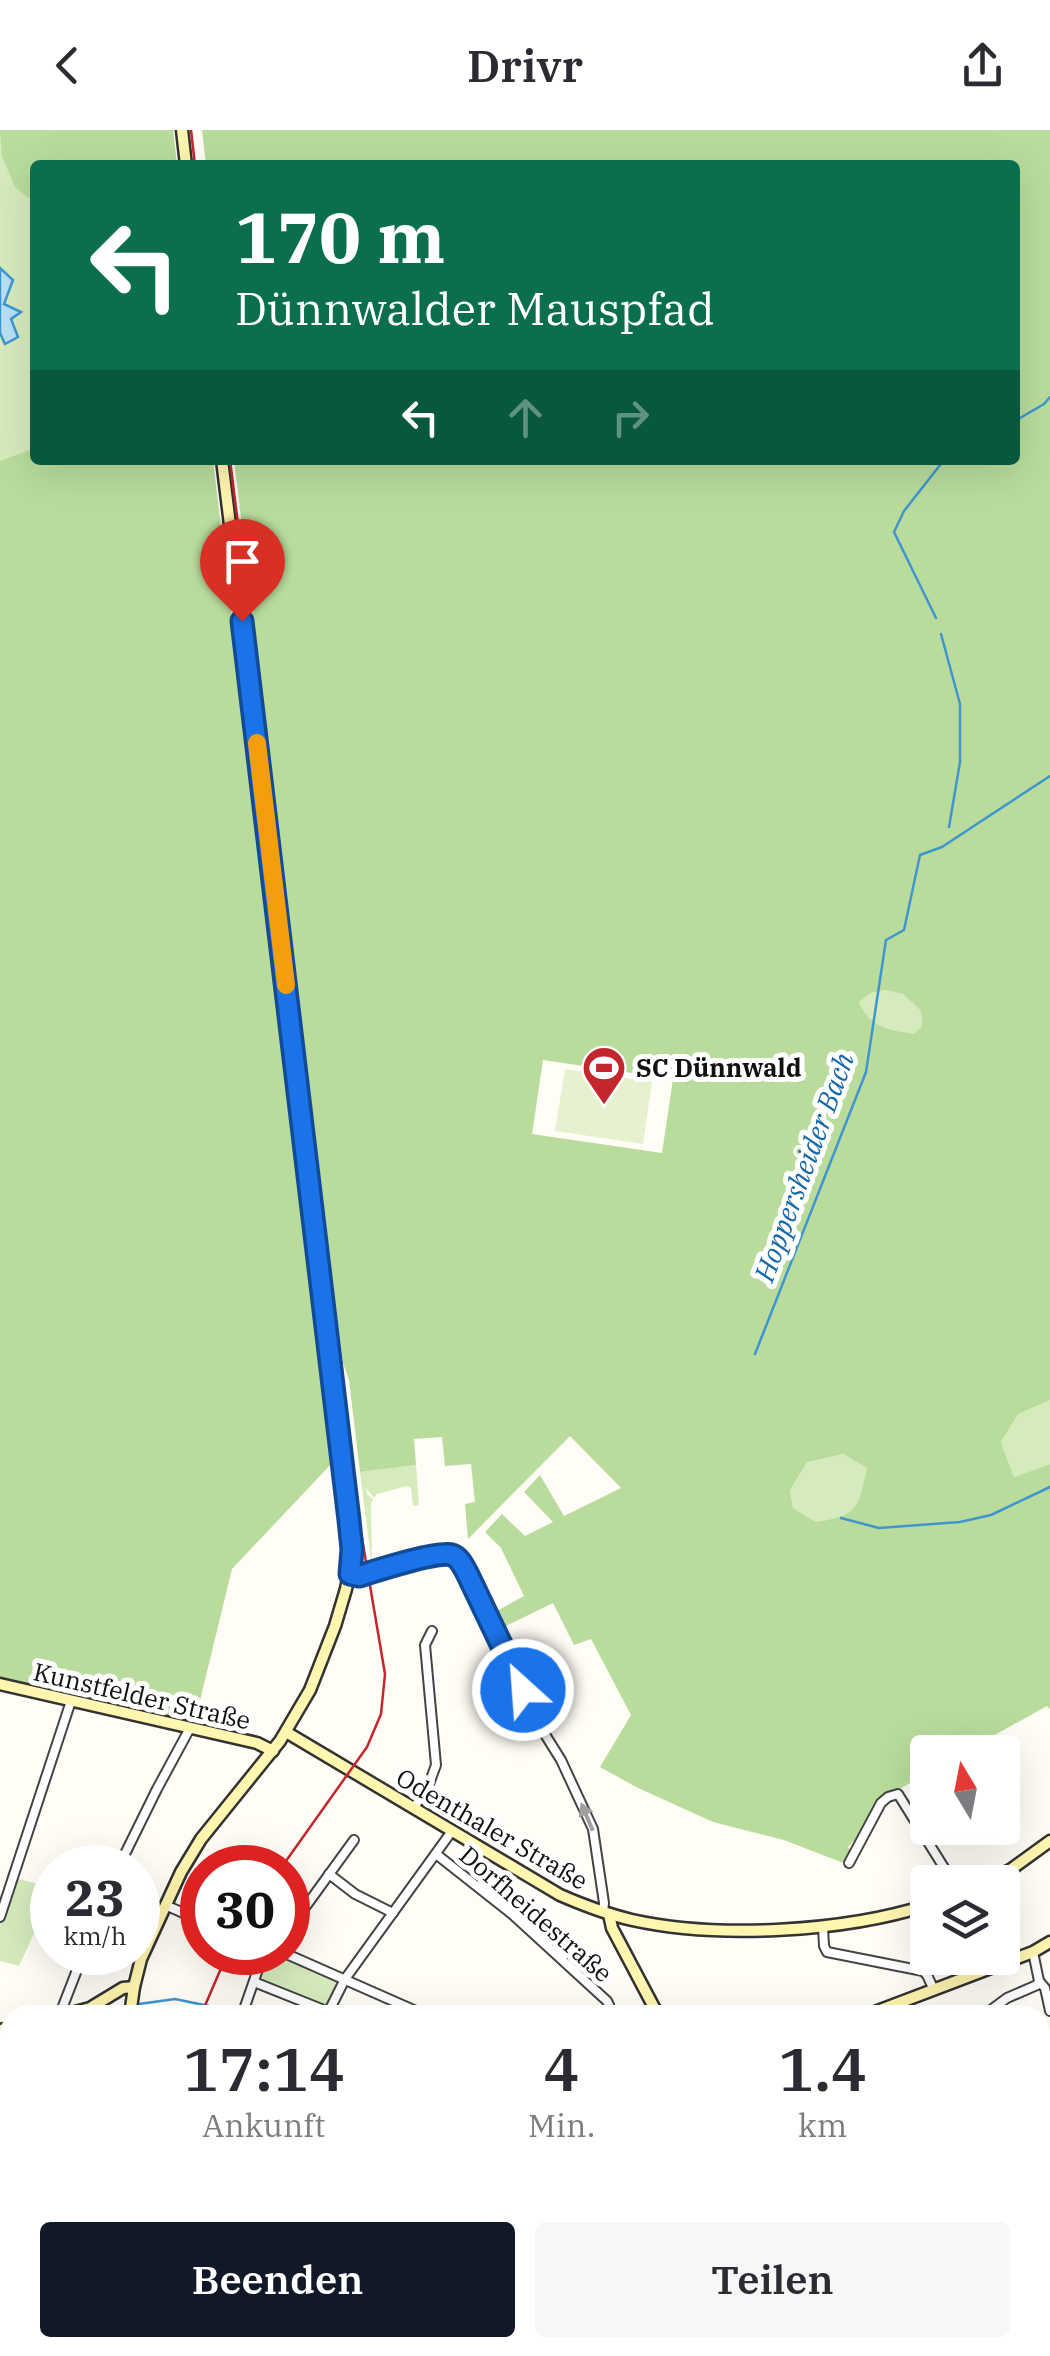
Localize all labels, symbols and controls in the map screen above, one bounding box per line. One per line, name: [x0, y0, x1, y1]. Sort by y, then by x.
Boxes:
text: Drivr: [467, 36, 583, 94]
icon: back: [40, 38, 95, 93]
icon: share: [955, 38, 1010, 93]
text: 170 m: [235, 191, 445, 282]
icon: left: [70, 200, 200, 330]
text: Dünnwalder Mauspfad: [235, 279, 715, 337]
icon: left: [393, 390, 448, 445]
icon: ahead: [498, 390, 553, 445]
icon: right: [603, 390, 658, 445]
pin: [200, 519, 285, 622]
icon: arrive: [215, 534, 270, 589]
sports icon: SC Dünnwald: [581, 1045, 627, 1106]
water label: Hoppersheider Bach: [745, 1047, 862, 1287]
place label: SC Dünnwald: [636, 1051, 802, 1084]
position arrow: [471, 1638, 575, 1742]
street label: Kunstfelder Straße: [30, 1654, 254, 1737]
north arrow: [910, 1735, 1020, 1845]
map controls: [910, 1735, 1020, 1975]
street label: Odenthaler Straße: [390, 1760, 594, 1897]
one-way arrow: [579, 1802, 595, 1832]
street label: Dorfheidestraße: [453, 1838, 620, 1989]
speed limit sign: 30: [180, 1845, 310, 1975]
text: 23: [65, 1865, 125, 1930]
button: layers: [910, 1865, 1020, 1975]
text: km/h: [63, 1919, 127, 1952]
text: 17:14: [183, 2029, 345, 2108]
text: 4: [544, 2029, 580, 2108]
text: 1.4: [778, 2029, 867, 2108]
text: Ankunft: [202, 2104, 326, 2146]
text: Min.: [528, 2104, 595, 2146]
text: km: [798, 2104, 847, 2146]
button: Beenden: [40, 2222, 515, 2337]
button: Teilen: [535, 2222, 1010, 2337]

